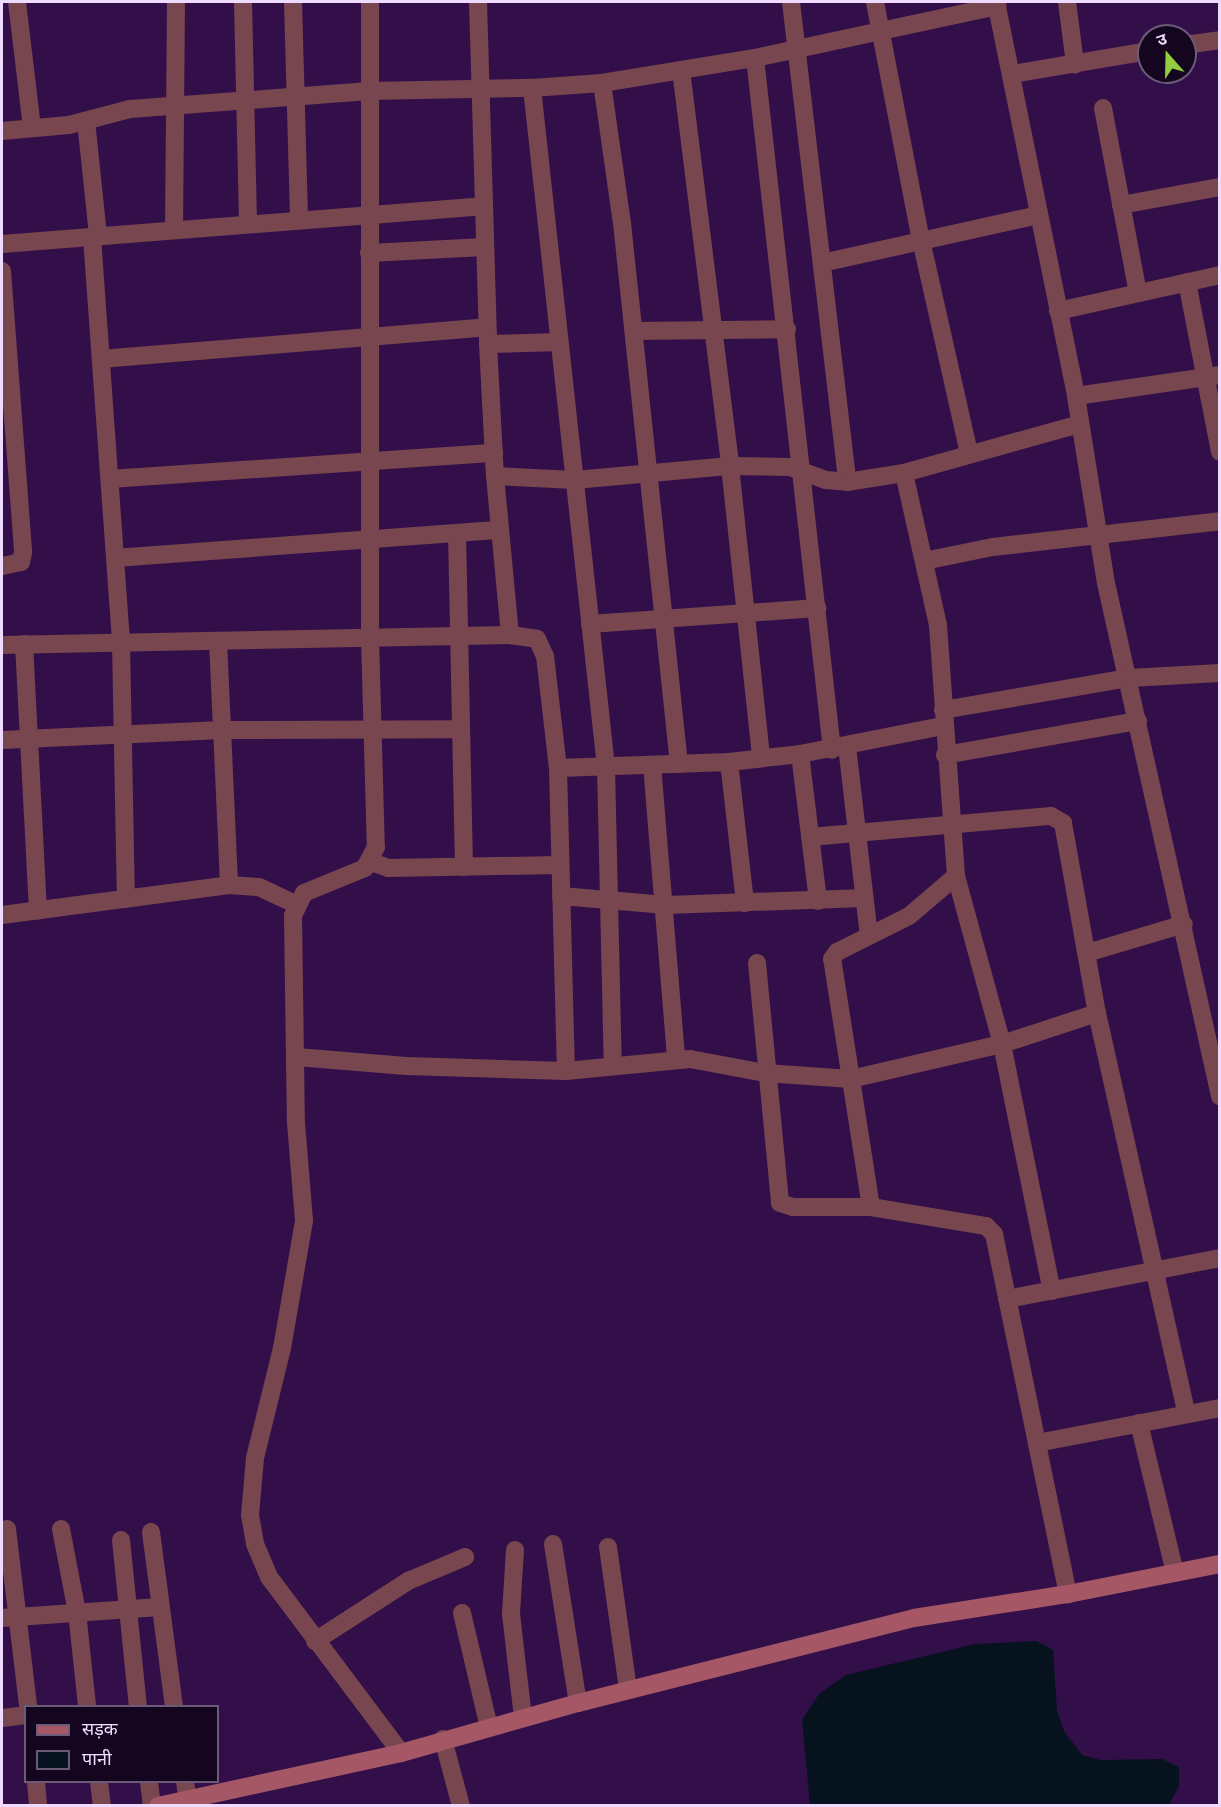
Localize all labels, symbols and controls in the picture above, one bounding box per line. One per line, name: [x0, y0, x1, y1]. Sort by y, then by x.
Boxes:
north arrow: [1137, 24, 1197, 84]
text: उ: [1154, 29, 1169, 49]
legend: [24, 1705, 219, 1783]
text: सड़क: [82, 1718, 118, 1739]
text: पानी: [82, 1748, 112, 1769]

